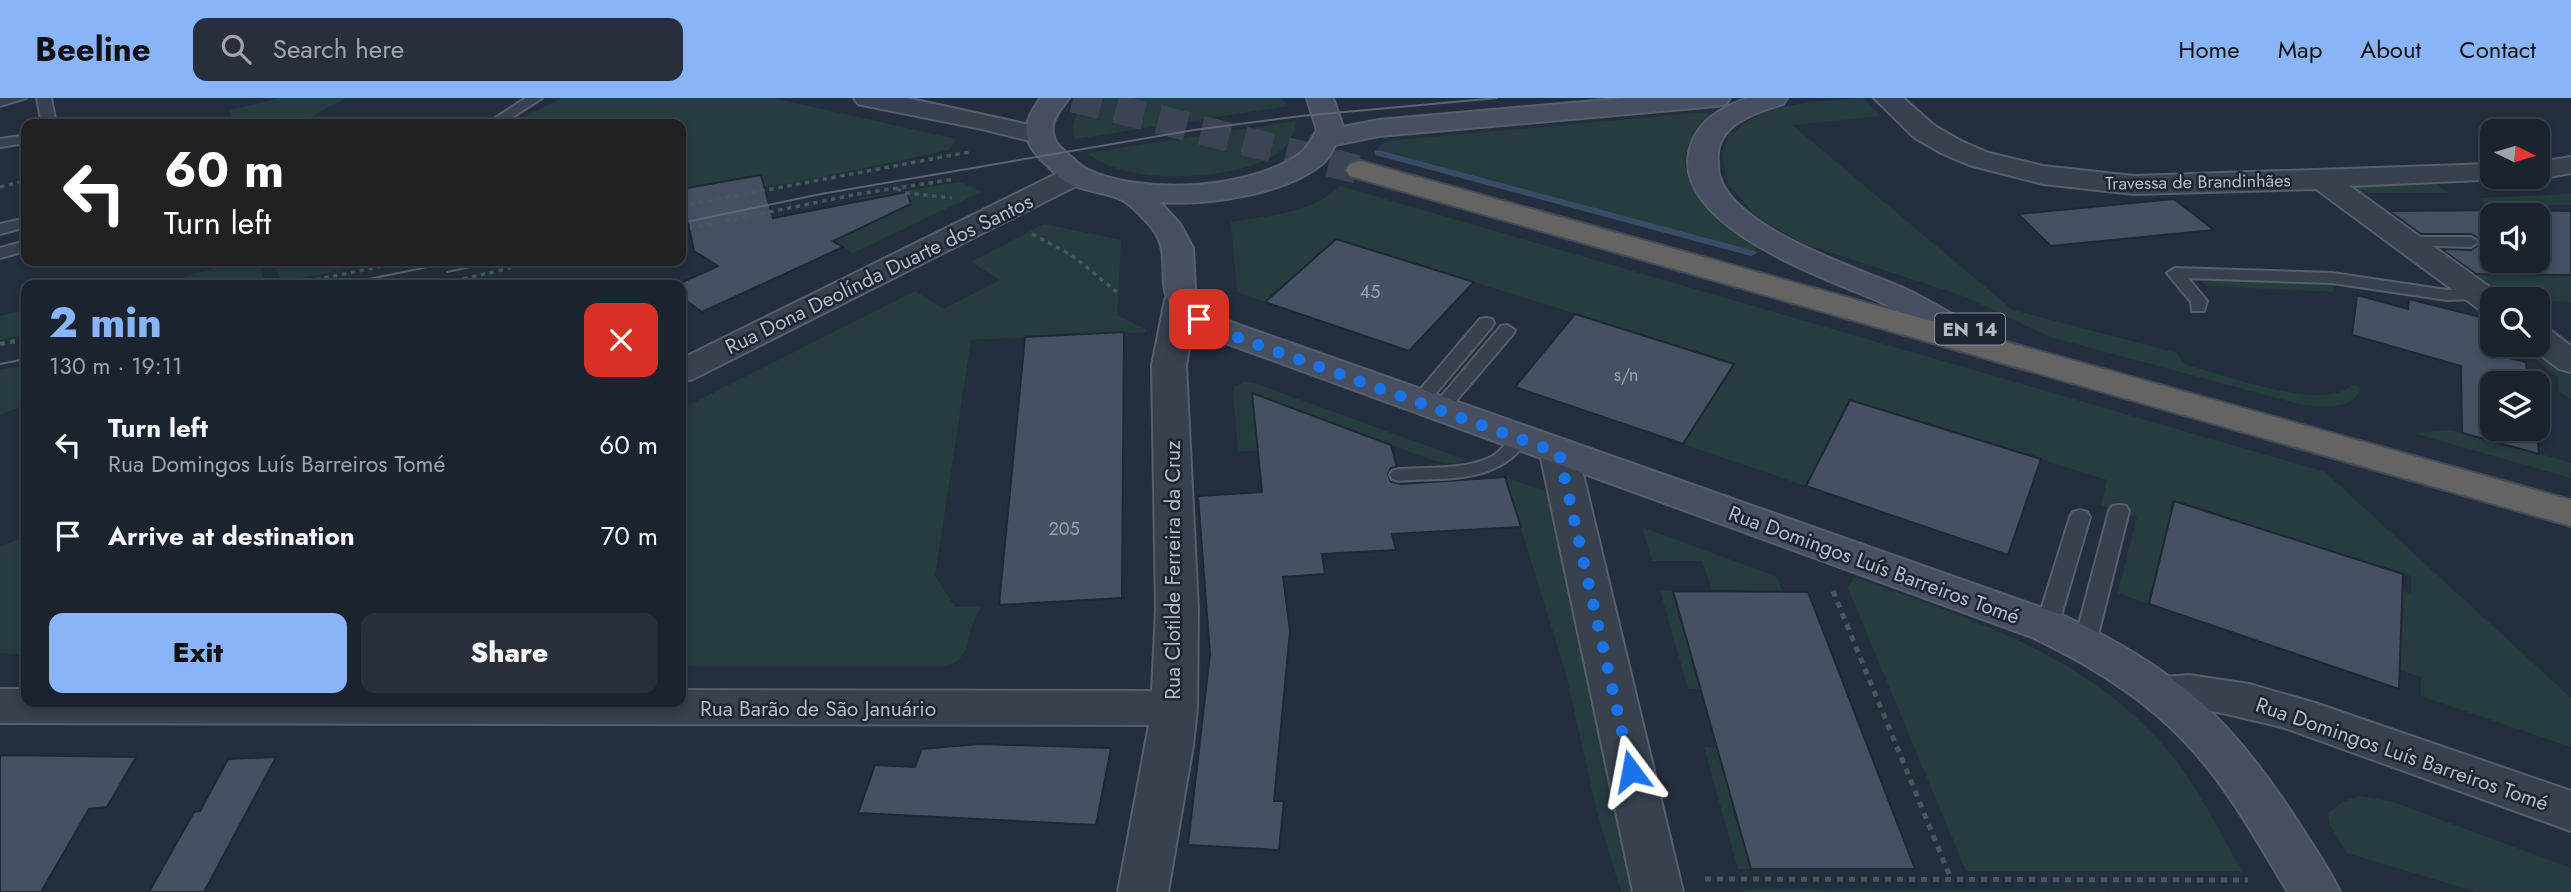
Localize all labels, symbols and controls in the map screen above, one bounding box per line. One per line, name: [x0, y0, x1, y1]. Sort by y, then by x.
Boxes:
search box: [193, 18, 683, 81]
text: Beeline: [35, 26, 151, 73]
icon: search: [217, 30, 255, 68]
text: Search here: [273, 30, 404, 68]
text: Home: [2178, 32, 2240, 67]
text: Map: [2278, 32, 2322, 67]
text: About: [2360, 32, 2421, 67]
text: Contact: [2459, 32, 2536, 67]
north arrow: [2480, 119, 2550, 189]
map controls: [2480, 119, 2550, 441]
text: 60 m: [164, 135, 284, 205]
icon: left: [49, 147, 140, 238]
street label: Travessa de Brandinhães: [2105, 167, 2291, 197]
street label: Rua Dona Deolínda Duarte dos Santos: [720, 186, 1038, 362]
text: Turn left: [164, 200, 271, 246]
button: sound: [2480, 203, 2550, 273]
house number: 45: [1360, 279, 1380, 305]
button: search: [2480, 287, 2550, 357]
pin: [1169, 289, 1229, 349]
text: 2 min: [49, 292, 162, 353]
icon: arrive: [1180, 300, 1218, 338]
button: close: [584, 303, 658, 377]
road number: EN 14: [1935, 314, 2005, 344]
text: 130 m · 19:11: [49, 349, 182, 383]
house number: s/n: [1614, 362, 1638, 388]
button: layers: [2480, 371, 2550, 441]
text: Turn left: [108, 409, 208, 447]
icon: left: [49, 426, 87, 464]
text: 60 m: [599, 426, 658, 464]
street label: Rua Clotilde Ferreira da Cruz: [1158, 440, 1188, 700]
text: Rua Domingos Luís Barreiros Tomé: [108, 447, 445, 481]
street label: Rua Domingos Luís Barreiros Tomé: [1724, 498, 2024, 632]
house number: 205: [1048, 516, 1080, 542]
icon: arrive: [49, 517, 87, 555]
text: Arrive at destination: [108, 517, 355, 555]
text: 70 m: [601, 517, 658, 555]
button: Exit: [49, 613, 347, 693]
button: Share: [361, 613, 658, 693]
street label: Rua Domingos Luís Barreiros Tomé: [2252, 690, 2553, 818]
street label: Rua Barão de São Januário: [700, 694, 936, 724]
position arrow: [1594, 734, 1668, 808]

